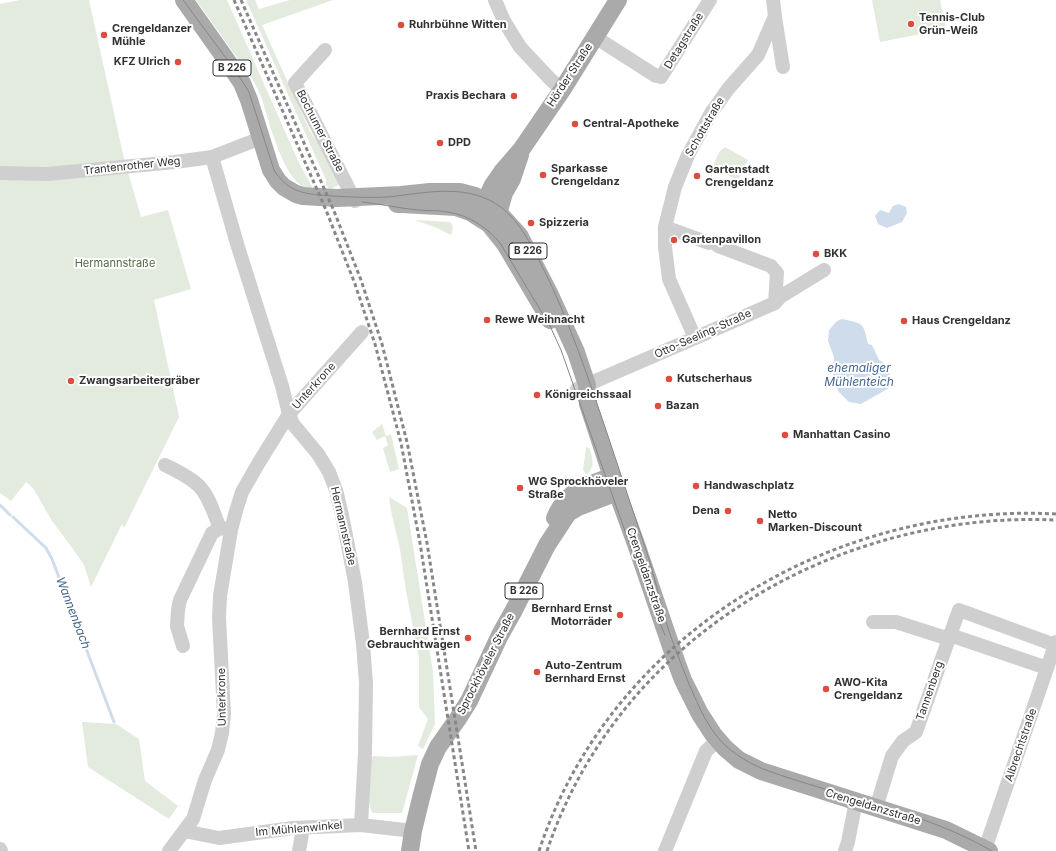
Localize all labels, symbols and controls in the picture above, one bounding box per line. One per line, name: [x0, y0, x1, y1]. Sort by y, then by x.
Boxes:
street label: Detagstraße: [661, 10, 707, 72]
place label: Tennis-Club Grün-Weiß: [919, 11, 985, 37]
place label: Ruhrbühne Witten: [409, 18, 507, 32]
marker: Tennis-Club Grün-Weiß: [906, 19, 916, 29]
marker: Ruhrbühne Witten: [396, 20, 406, 30]
place label: Crengeldanzer Mühle: [112, 22, 192, 48]
marker: Crengeldanzer Mühle: [99, 30, 109, 40]
street label: Hörder Straße: [545, 41, 595, 109]
place label: KFZ Ulrich: [114, 55, 170, 69]
marker: KFZ Ulrich: [173, 57, 183, 67]
road number: B 226: [213, 60, 251, 76]
street label: Bochumer Straße: [294, 88, 346, 174]
place label: Praxis Bechara: [426, 89, 506, 103]
marker: Praxis Bechara: [509, 91, 519, 101]
street label: Schottstraße: [683, 95, 727, 159]
place label: Central-Apotheke: [583, 117, 679, 131]
marker: Central-Apotheke: [570, 119, 580, 129]
place label: DPD: [448, 136, 471, 150]
marker: DPD: [435, 138, 445, 148]
street label: Trantenrother Weg: [83, 154, 181, 178]
place label: Sparkasse Crengeldanz: [551, 162, 620, 188]
place label: Gartenstadt Crengeldanz: [705, 163, 774, 189]
marker: Sparkasse Crengeldanz: [538, 170, 548, 180]
marker: Gartenstadt Crengeldanz: [692, 171, 702, 181]
place label: Spizzeria: [539, 216, 589, 230]
marker: Spizzeria: [526, 218, 536, 228]
place label: Gartenpavillon: [682, 233, 761, 247]
marker: Gartenpavillon: [669, 235, 679, 245]
road number: B 226: [509, 243, 547, 259]
place label: BKK: [824, 247, 847, 261]
marker: BKK: [811, 249, 821, 259]
park label: Hermannstraße: [75, 257, 155, 271]
street label: Otto-Seeling-Straße: [653, 307, 753, 361]
place label: Rewe Weihnacht: [495, 313, 585, 327]
place label: Haus Crengeldanz: [912, 314, 1011, 328]
marker: Rewe Weihnacht: [482, 315, 492, 325]
marker: Haus Crengeldanz: [899, 316, 909, 326]
street label: Unterkrone: [290, 360, 338, 412]
water label: ehemaliger Mühlenteich: [824, 361, 894, 389]
place label: Kutscherhaus: [677, 372, 752, 386]
place label: Zwangsarbeitergräber: [79, 374, 200, 388]
marker: Kutscherhaus: [664, 374, 674, 384]
marker: Zwangsarbeitergräber: [66, 376, 76, 386]
place label: Königreichssaal: [545, 388, 631, 402]
marker: Königreichssaal: [532, 390, 542, 400]
place label: Bazan: [666, 399, 699, 413]
marker: Bazan: [653, 401, 663, 411]
place label: Manhattan Casino: [793, 428, 891, 442]
marker: Manhattan Casino: [780, 430, 790, 440]
place label: WG Sprockhöveler Straße: [528, 475, 628, 501]
place label: Handwaschplatz: [704, 479, 794, 493]
marker: Handwaschplatz: [691, 481, 701, 491]
marker: WG Sprockhöveler Straße: [515, 483, 525, 493]
street label: Hermannstraße: [328, 485, 358, 567]
place label: Dena: [692, 504, 720, 518]
marker: Dena: [723, 506, 733, 516]
place label: Netto Marken-Discount: [768, 508, 862, 534]
marker: Netto Marken-Discount: [755, 516, 765, 526]
street label: Crengeldanzstraße: [624, 526, 668, 624]
water label: Wannenbach: [53, 575, 93, 651]
road number: B 226: [505, 583, 543, 599]
place label: Bernhard Ernst Motorräder: [531, 602, 612, 628]
marker: Bernhard Ernst Motorräder: [615, 610, 625, 620]
street label: Sprockhöveler Straße: [455, 611, 517, 717]
place label: Bernhard Ernst Gebrauchtwagen: [367, 625, 460, 651]
marker: Bernhard Ernst Gebrauchtwagen: [463, 633, 473, 643]
place label: Auto-Zentrum Bernhard Ernst: [545, 659, 626, 685]
street label: Tannenberg: [914, 659, 946, 723]
marker: Auto-Zentrum Bernhard Ernst: [532, 667, 542, 677]
street label: Unterkrone: [215, 668, 229, 726]
place label: AWO-Kita Crengeldanz: [834, 676, 903, 702]
marker: AWO-Kita Crengeldanz: [821, 684, 831, 694]
street label: Albrechtstraße: [1002, 707, 1040, 783]
street label: Crengeldanzstraße: [824, 786, 922, 828]
street label: Im Mühlenwinkel: [255, 819, 343, 839]

